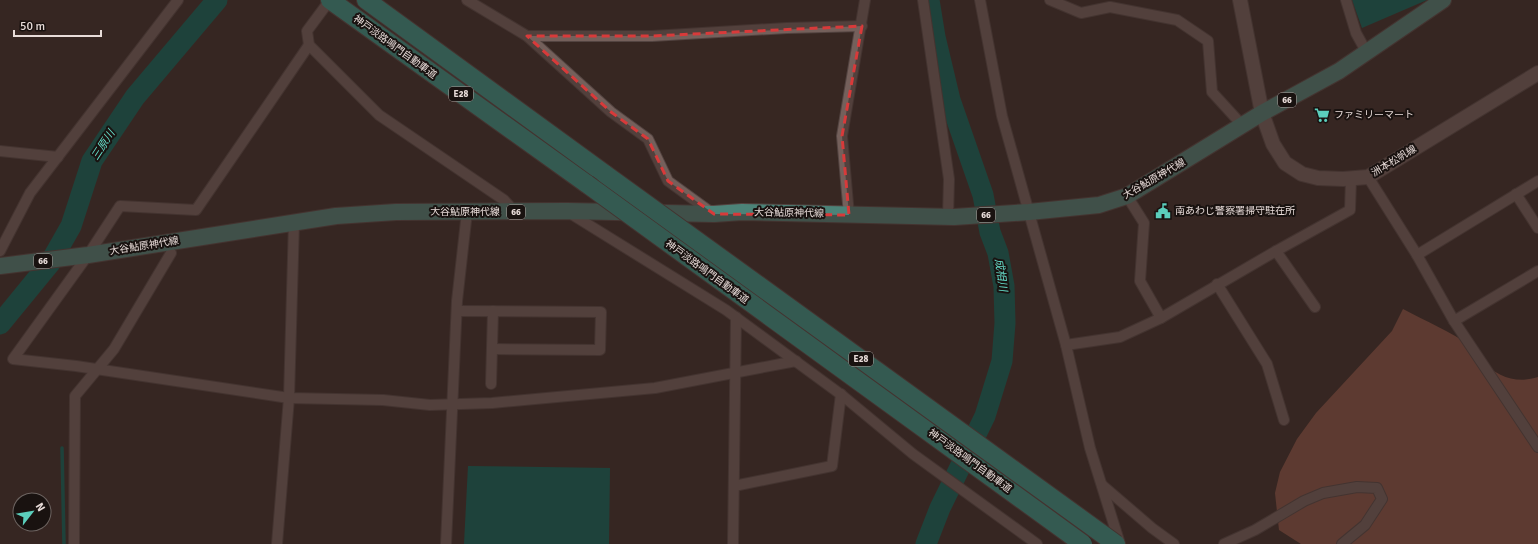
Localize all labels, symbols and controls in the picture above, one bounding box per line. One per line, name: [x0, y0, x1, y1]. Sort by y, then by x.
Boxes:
scale bar: [14, 12, 101, 38]
street label: 神戸淡路鳴門自動車道: [351, 13, 439, 81]
text: 50 m: [20, 19, 45, 34]
road number: E28: [449, 87, 473, 101]
road number: 66: [1278, 93, 1296, 107]
supermarket icon: ファミリーマート: [1313, 106, 1331, 124]
place label: ファミリーマート: [1334, 109, 1414, 121]
water label: 三原川: [89, 127, 118, 162]
street label: 洲本松帆線: [1369, 143, 1419, 179]
street label: 大谷鮎原神代線: [1121, 156, 1187, 202]
public building icon: 南あわじ警察署掃守駐在所: [1154, 202, 1172, 220]
road number: 66: [507, 205, 525, 219]
place label: 南あわじ警察署掃守駐在所: [1175, 205, 1295, 217]
street label: 大谷鮎原神代線: [430, 206, 500, 218]
street label: 大谷鮎原神代線: [754, 206, 824, 220]
road number: 66: [977, 208, 995, 222]
street label: 大谷鮎原神代線: [108, 235, 180, 257]
street label: 神戸淡路鳴門自動車道: [663, 238, 751, 306]
road number: 66: [34, 254, 52, 268]
water label: 成相川: [992, 258, 1010, 293]
road number: E28: [849, 352, 873, 366]
street label: 神戸淡路鳴門自動車道: [926, 427, 1014, 495]
north arrow: [12, 492, 52, 532]
text: N: [33, 500, 48, 514]

